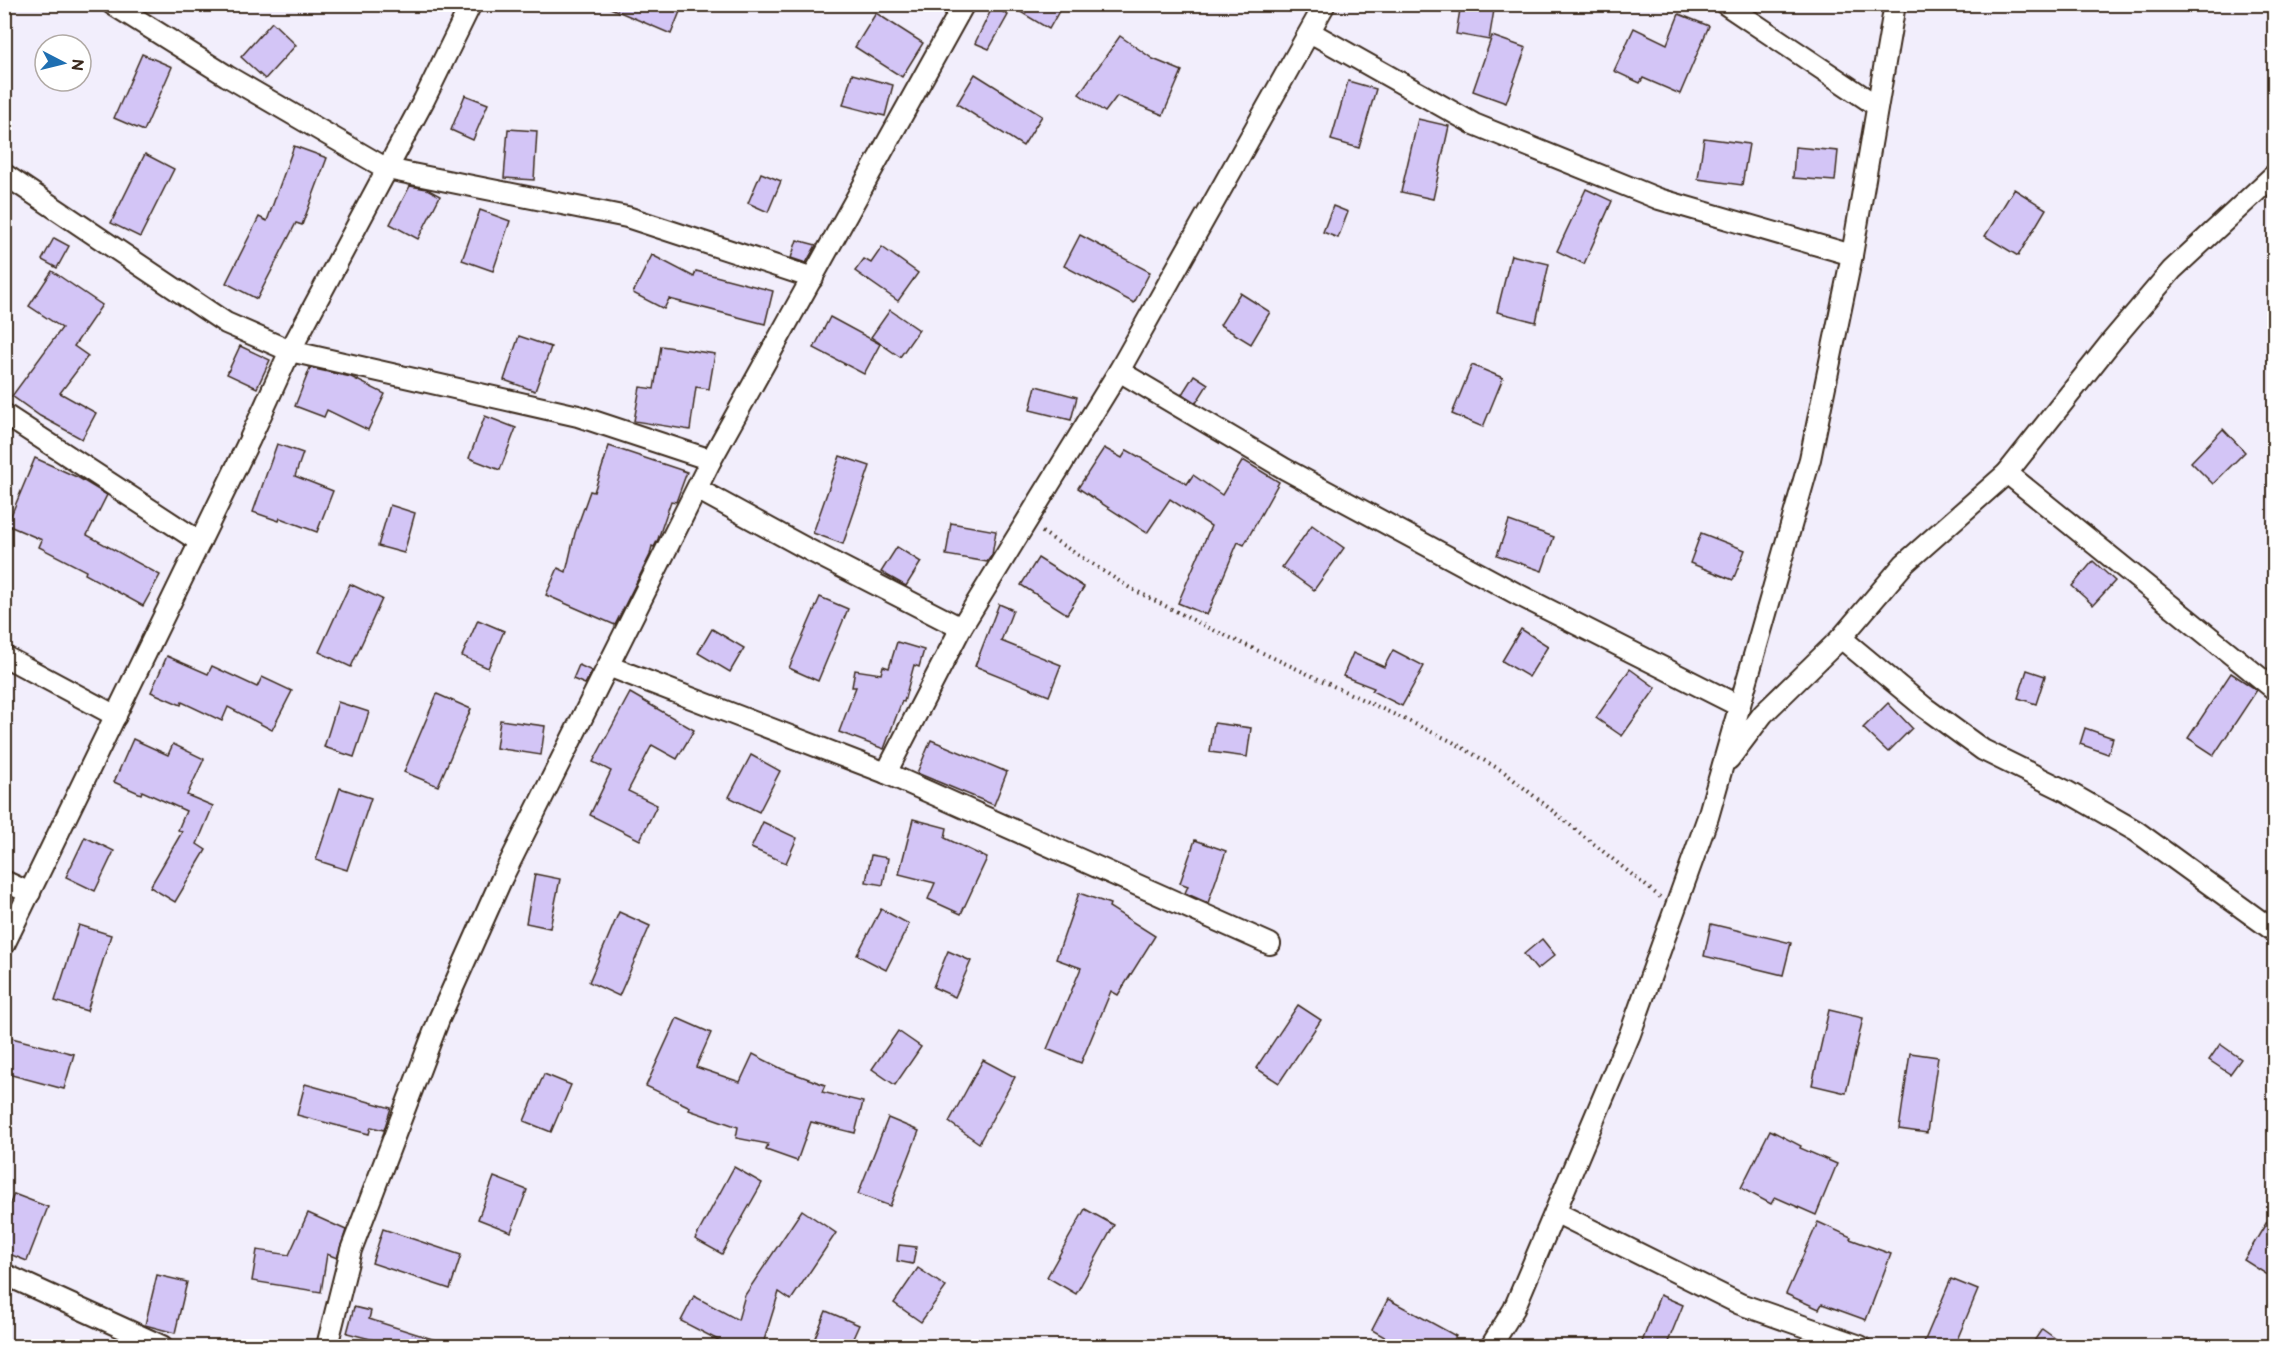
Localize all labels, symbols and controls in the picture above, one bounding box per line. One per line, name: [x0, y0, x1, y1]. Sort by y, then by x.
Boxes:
north arrow: [33, 33, 93, 93]
text: N: [66, 58, 87, 72]

